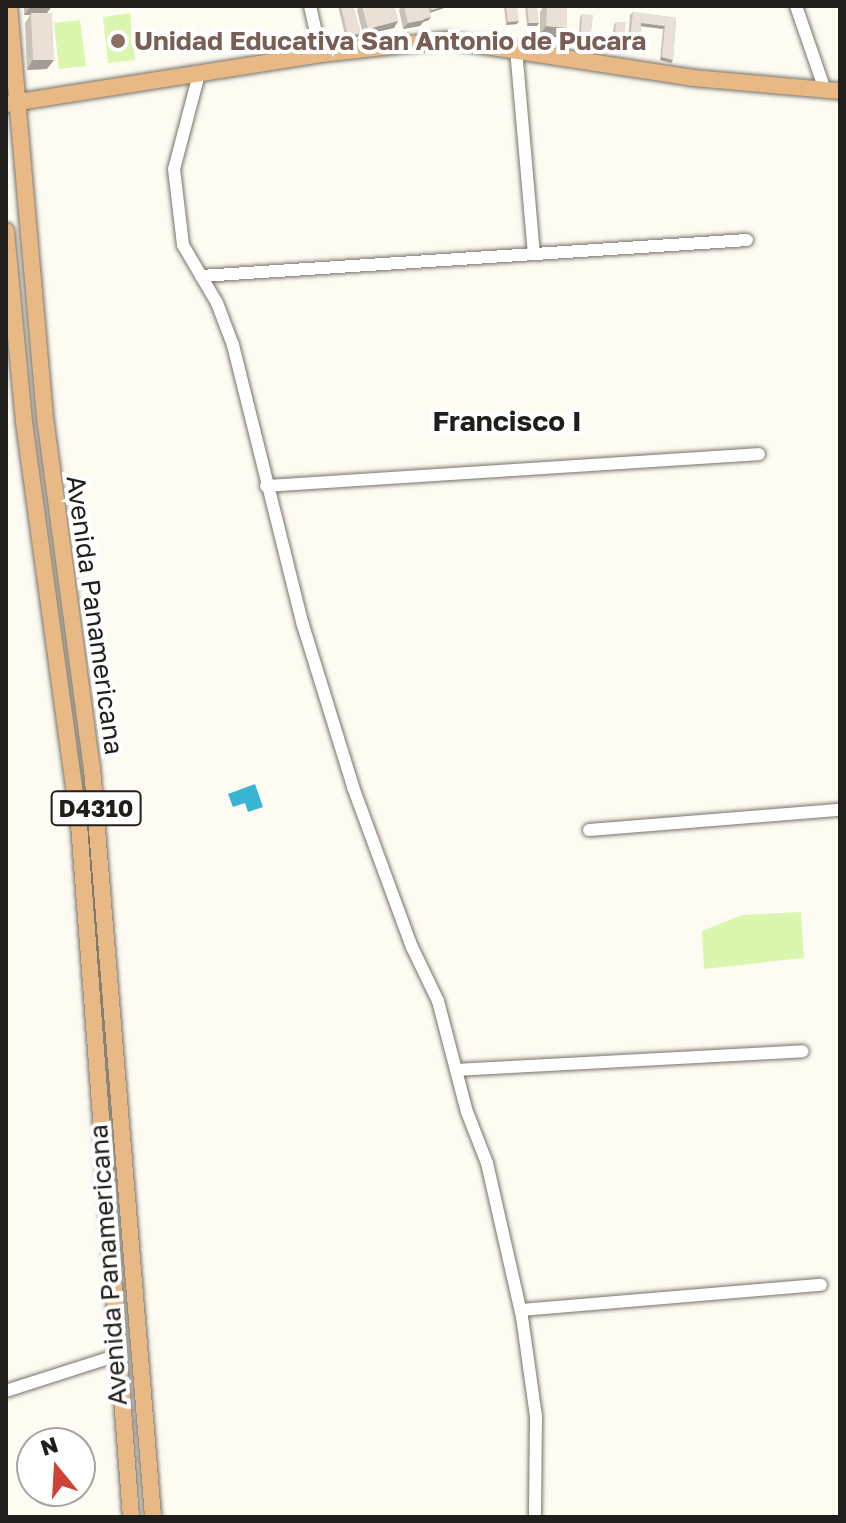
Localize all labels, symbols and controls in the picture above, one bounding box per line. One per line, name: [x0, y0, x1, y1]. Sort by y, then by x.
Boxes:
place label: Unidad Educativa San Antonio de Pucara: [134, 25, 646, 57]
marker: Unidad Educativa San Antonio de Pucara: [109, 32, 127, 50]
district label: Francisco I: [432, 404, 582, 438]
street label: Avenida Panamericana: [60, 473, 130, 757]
road number: D4310: [50, 788, 142, 828]
street label: Avenida Panamericana: [83, 1123, 133, 1407]
north arrow: [16, 1427, 96, 1507]
text: N: [37, 1430, 61, 1461]

